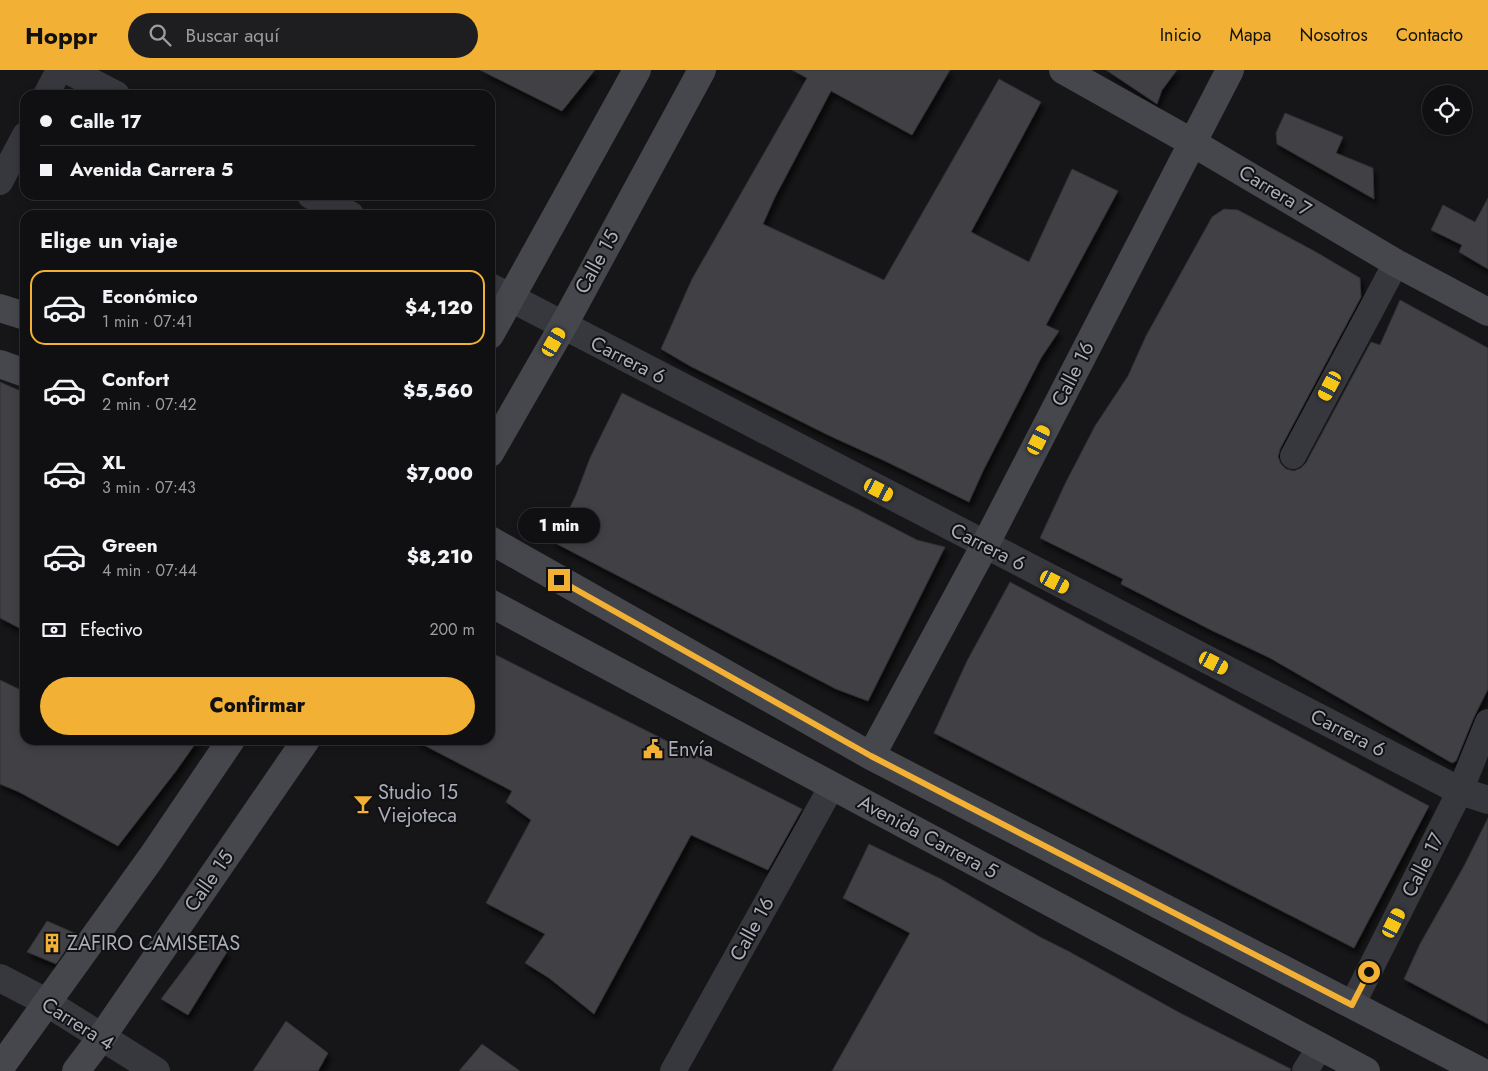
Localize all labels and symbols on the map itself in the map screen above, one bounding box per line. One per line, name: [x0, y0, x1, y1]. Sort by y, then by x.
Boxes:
street label: Carrera 7: [1233, 158, 1317, 224]
street label: Calle 15: [568, 225, 626, 299]
car: [540, 325, 567, 359]
street label: Carrera 6: [585, 329, 671, 391]
street label: Calle 16: [1044, 337, 1102, 411]
car: [1316, 369, 1343, 403]
car: [1025, 423, 1052, 457]
car: [862, 477, 895, 503]
callout: 1 min: [518, 508, 600, 542]
street label: Carrera 6: [945, 516, 1031, 578]
route end: [548, 569, 570, 591]
car: [1038, 569, 1071, 595]
car: [1197, 650, 1230, 676]
street label: Carrera 6: [1305, 702, 1391, 764]
place label: Envía: [668, 735, 713, 764]
public building icon: Envía: [642, 738, 664, 760]
place label: Studio 15 Viejoteca: [378, 778, 458, 830]
street label: Avenida Carrera 5: [853, 788, 1003, 886]
bar icon: Studio 15 Viejoteca: [352, 793, 374, 815]
street label: Calle 17: [1395, 828, 1452, 902]
street label: Calle 15: [177, 844, 241, 918]
street label: Calle 16: [723, 892, 781, 966]
car: [1380, 906, 1407, 940]
place label: ZAFIRO CAMISETAS: [67, 929, 240, 958]
building icon: ZAFIRO CAMISETAS: [41, 932, 63, 954]
route start: [1358, 961, 1380, 983]
street label: Carrera 4: [36, 990, 120, 1058]

